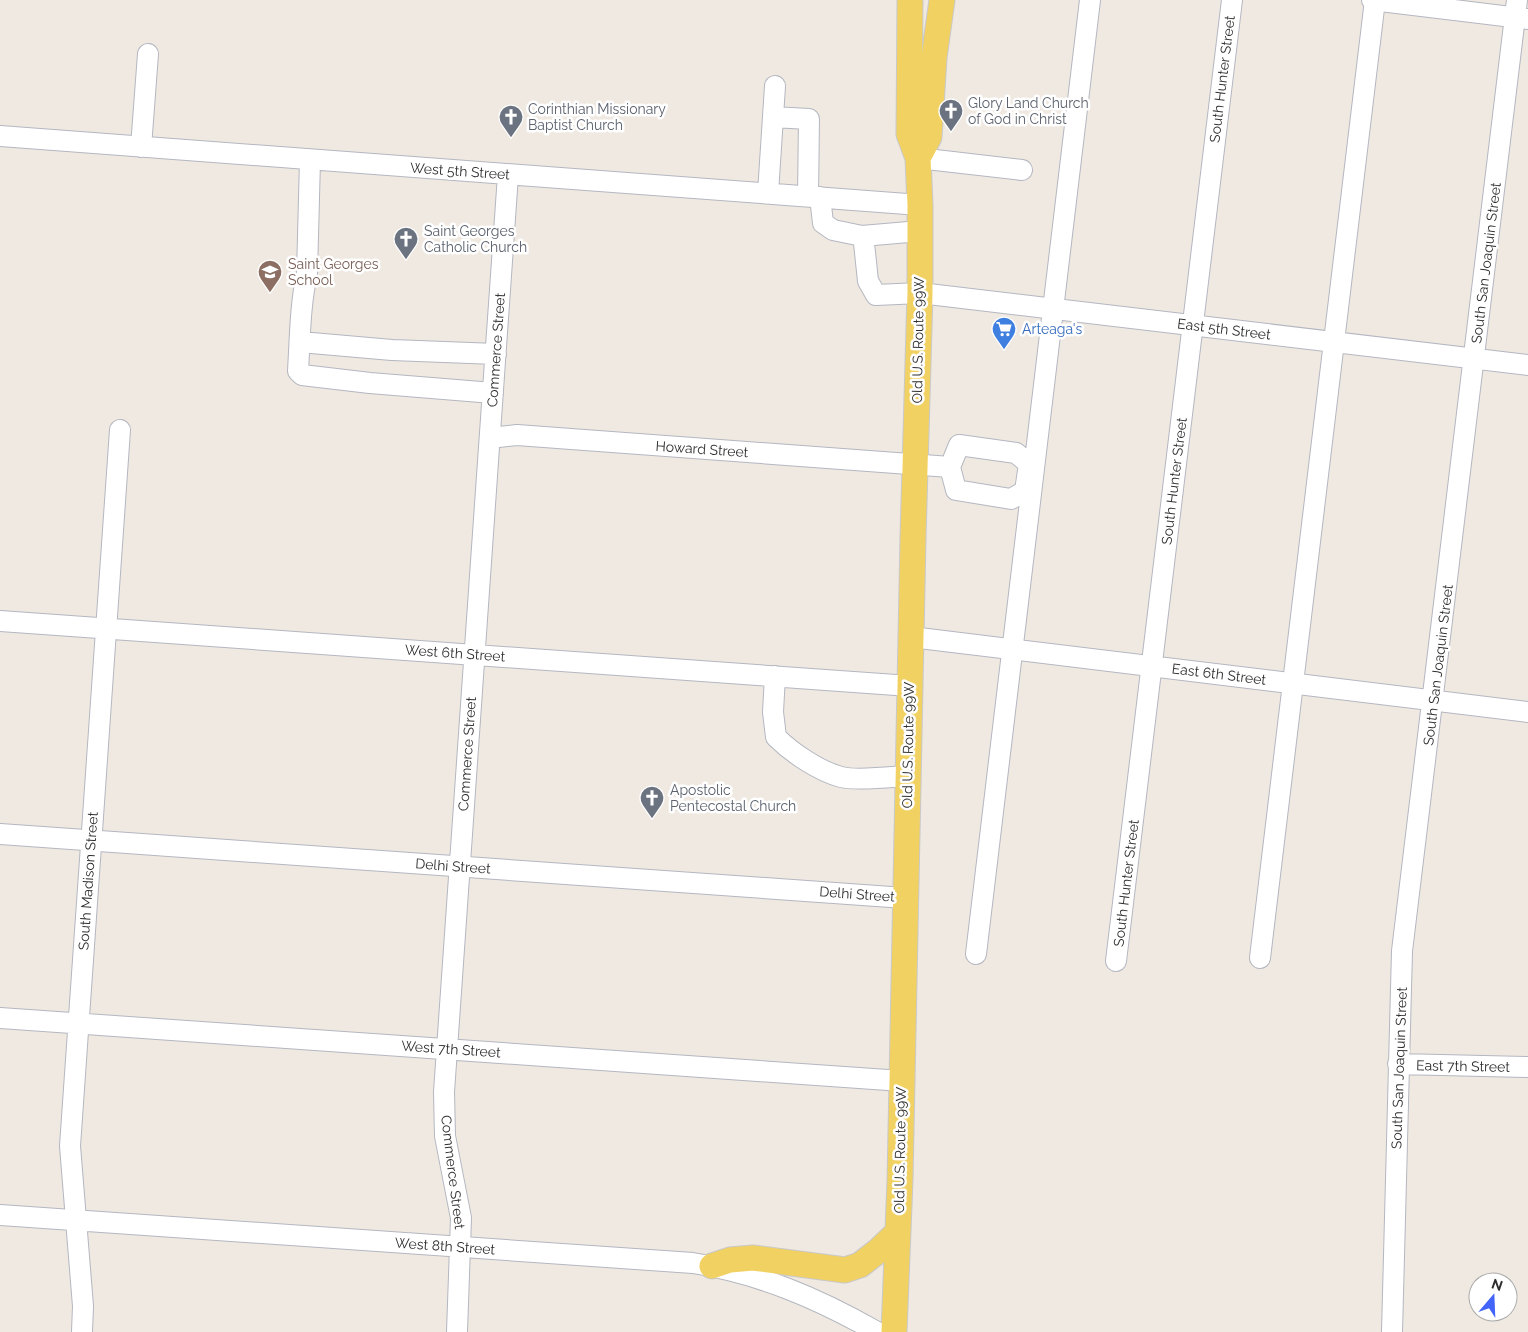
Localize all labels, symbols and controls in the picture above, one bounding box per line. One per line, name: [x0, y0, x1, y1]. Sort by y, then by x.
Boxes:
street label: South Hunter Street: [1206, 14, 1238, 144]
place label: Glory Land Church of God in Christ: [968, 95, 1089, 127]
church icon: Glory Land Church of God in Christ: [938, 98, 964, 132]
place label: Corinthian Missionary Baptist Church: [528, 101, 666, 133]
church icon: Corinthian Missionary Baptist Church: [498, 104, 524, 138]
street label: West 5th Street: [410, 160, 511, 182]
street label: South San Joaquin Street: [1468, 181, 1504, 344]
place label: Saint Georges Catholic Church: [424, 223, 527, 255]
church icon: Saint Georges Catholic Church: [393, 226, 419, 260]
place label: Saint Georges School: [288, 256, 379, 288]
school or university icon: Saint Georges School: [257, 259, 283, 293]
street label: Old U.S. Route 99W: [909, 276, 927, 403]
street label: Commerce Street: [484, 292, 508, 408]
street label: East 5th Street: [1176, 315, 1272, 343]
supermarket icon: Arteaga's: [991, 316, 1017, 350]
place label: Arteaga's: [1022, 321, 1083, 337]
street label: South Hunter Street: [1158, 416, 1190, 546]
street label: Howard Street: [655, 438, 749, 460]
street label: South San Joaquin Street: [1420, 583, 1456, 746]
street label: West 6th Street: [404, 642, 506, 665]
street label: East 6th Street: [1171, 660, 1267, 688]
street label: Old U.S. Route 99W: [899, 681, 917, 808]
street label: Commerce Street: [455, 696, 479, 812]
place label: Apostolic Pentecostal Church: [670, 782, 796, 814]
church icon: Apostolic Pentecostal Church: [639, 785, 665, 819]
street label: South Madison Street: [75, 811, 101, 951]
street label: South Hunter Street: [1110, 818, 1142, 948]
street label: Delhi Street: [415, 855, 492, 877]
street label: Delhi Street: [819, 883, 896, 905]
street label: South San Joaquin Street: [1388, 986, 1410, 1149]
street label: West 7th Street: [401, 1038, 502, 1060]
street label: East 7th Street: [1416, 1057, 1510, 1075]
street label: Old U.S. Route 99W: [891, 1086, 909, 1213]
street label: Commerce Street: [438, 1114, 468, 1230]
street label: West 8th Street: [394, 1235, 496, 1258]
north arrow: [1468, 1272, 1518, 1322]
text: N: [1490, 1275, 1505, 1294]

